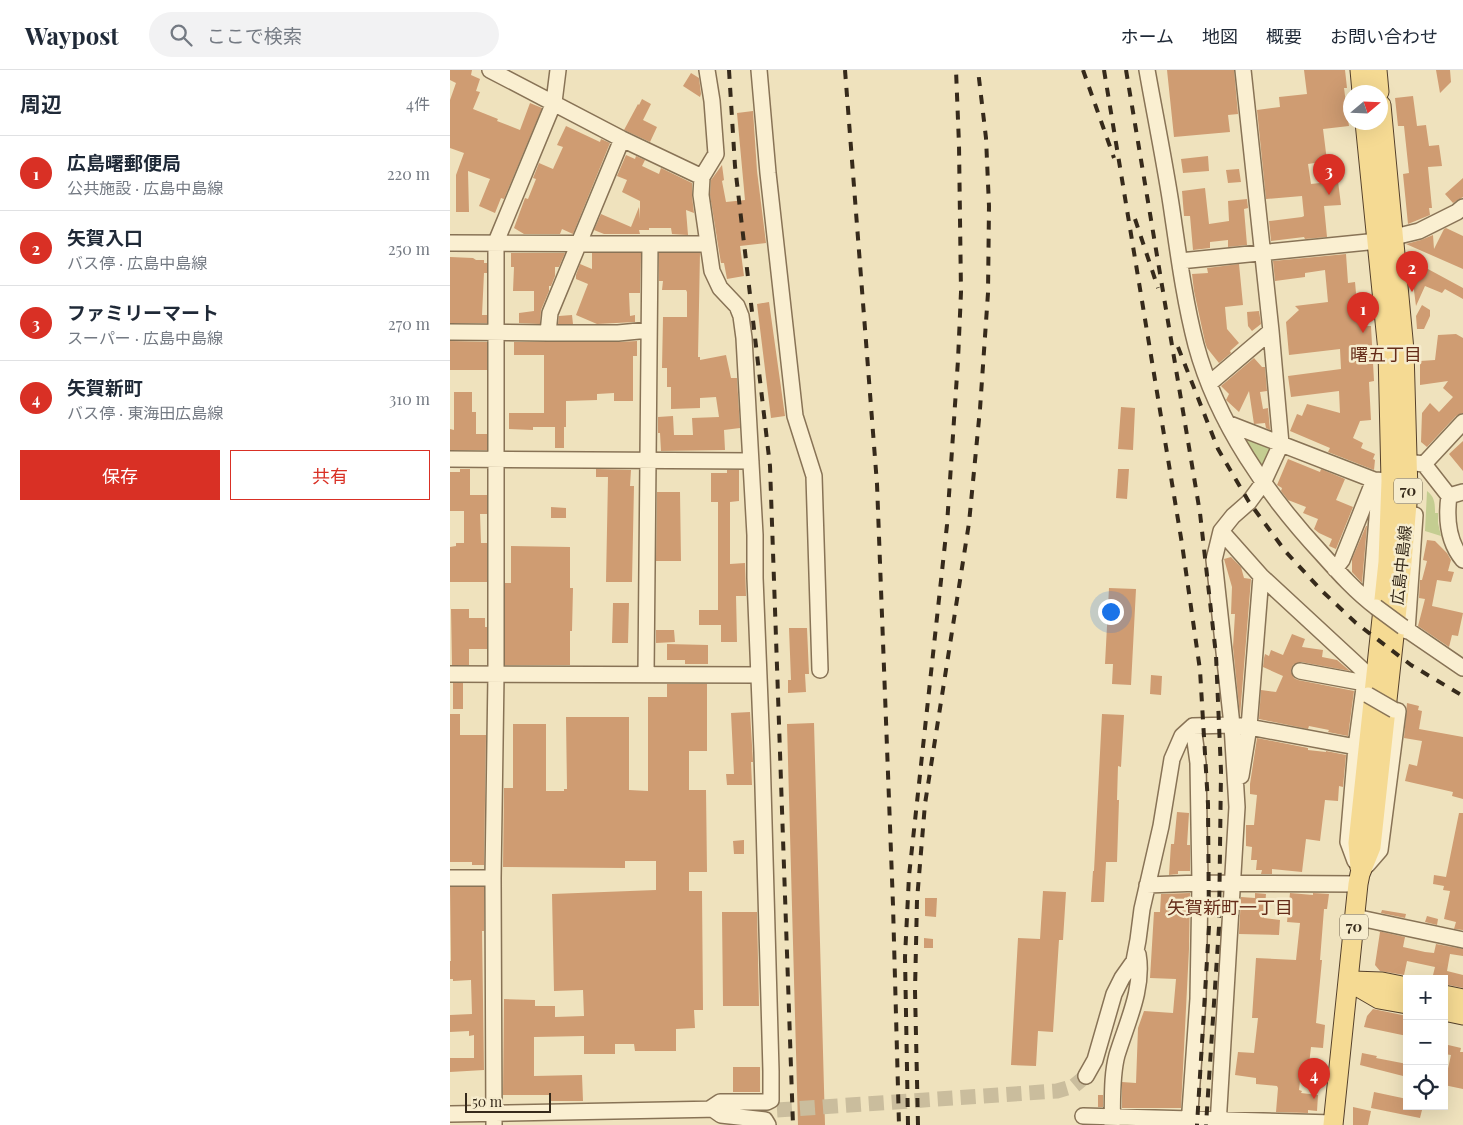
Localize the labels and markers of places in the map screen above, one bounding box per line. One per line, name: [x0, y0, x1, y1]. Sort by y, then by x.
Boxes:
pin: 3: [1313, 154, 1345, 195]
pin: 2: [1396, 251, 1428, 292]
pin: 1: [1347, 292, 1379, 333]
pin: 4: [1298, 1058, 1330, 1099]

